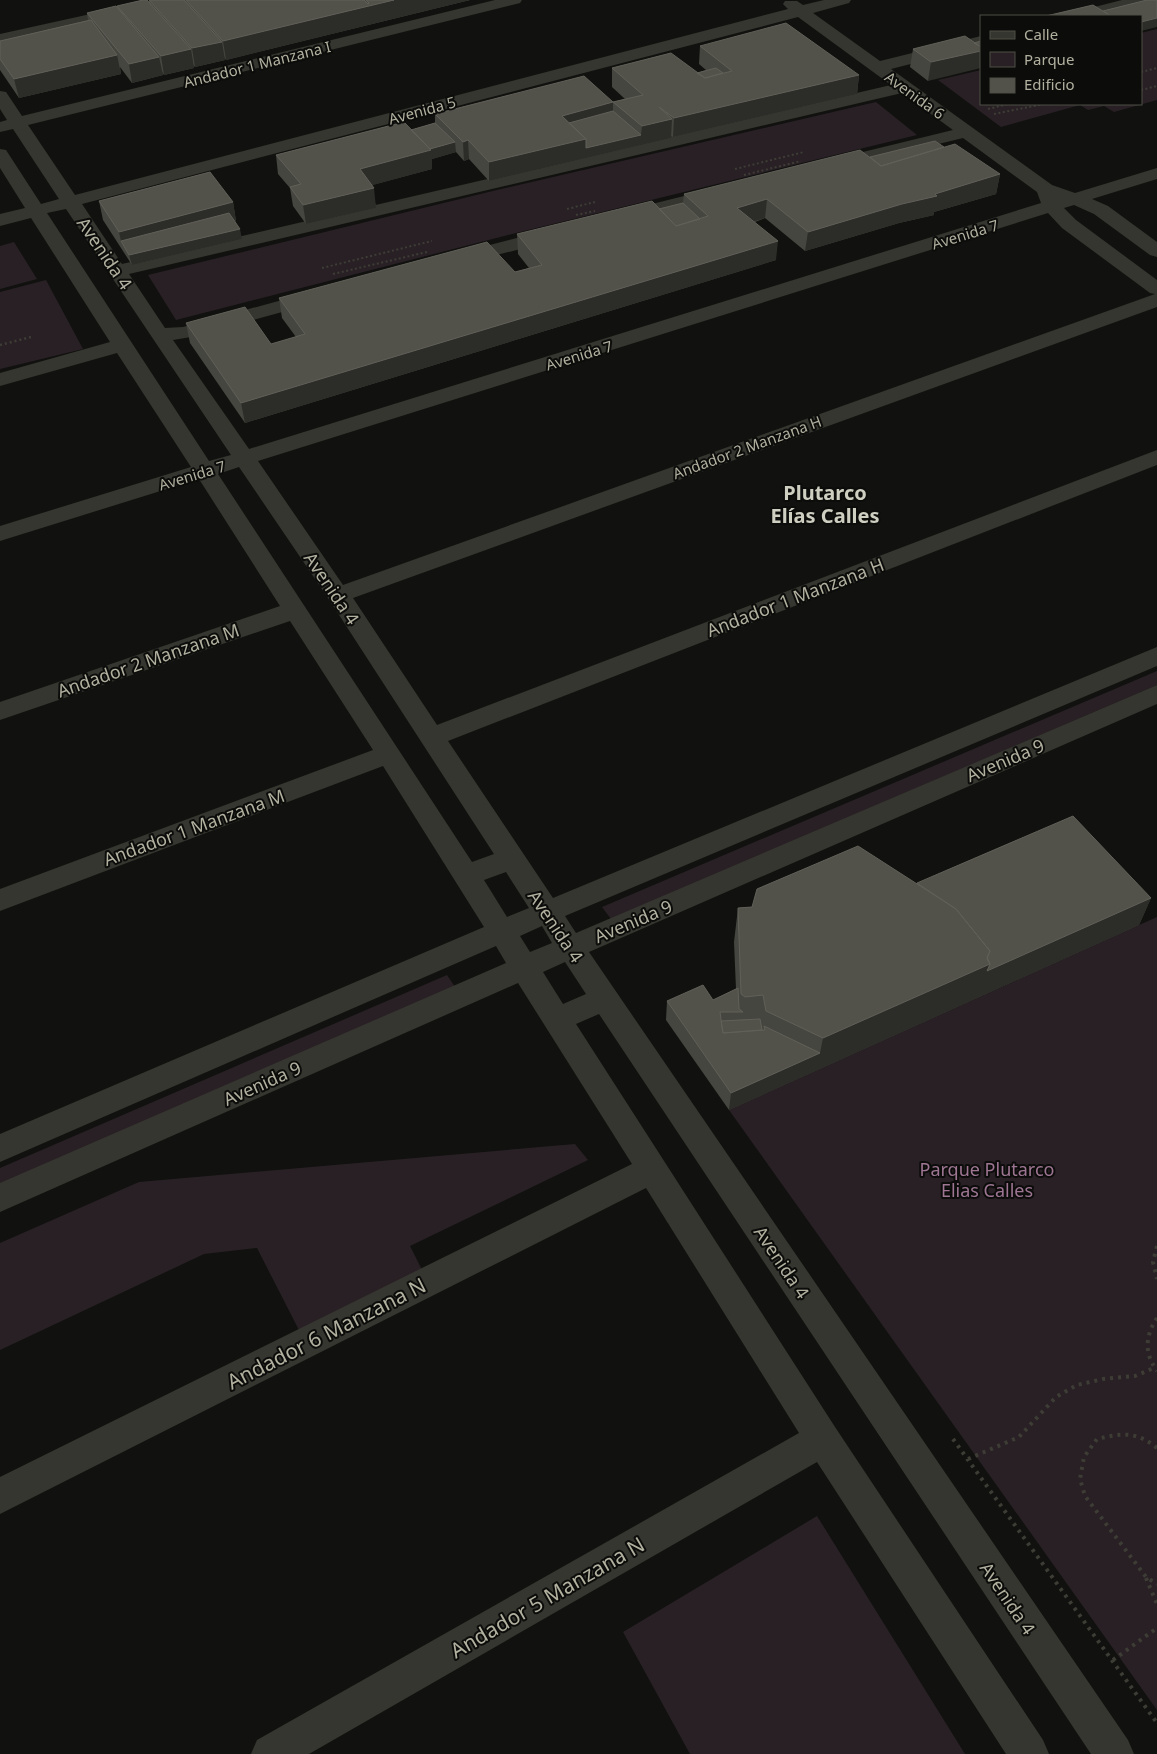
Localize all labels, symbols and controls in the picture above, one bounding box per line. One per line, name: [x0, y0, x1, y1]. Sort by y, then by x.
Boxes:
legend: [980, 15, 1142, 105]
text: Calle: [1024, 24, 1058, 44]
street label: Andador 1 Manzana I: [181, 36, 333, 92]
text: Parque: [1024, 49, 1074, 69]
street label: Avenida 6: [881, 67, 949, 123]
text: Edificio: [1024, 74, 1075, 94]
street label: Avenida 5: [386, 91, 458, 129]
street label: Avenida 4: [72, 212, 138, 294]
street label: Avenida 7: [929, 214, 1001, 254]
street label: Avenida 7: [543, 335, 615, 375]
street label: Andador 2 Manzana H: [670, 411, 824, 483]
street label: Avenida 7: [156, 455, 228, 495]
district label: Plutarco Elías Calles: [770, 479, 880, 529]
street label: Avenida 4: [299, 547, 365, 629]
street label: Andador 1 Manzana H: [703, 552, 887, 642]
street label: Andador 2 Manzana M: [54, 618, 242, 702]
street label: Avenida 9: [962, 733, 1048, 787]
street label: Andador 1 Manzana M: [100, 783, 288, 871]
street label: Avenida 4: [523, 885, 589, 967]
street label: Avenida 9: [590, 894, 676, 948]
street label: Avenida 9: [219, 1055, 305, 1111]
park label: Parque Plutarco Elias Calles: [920, 1157, 1054, 1202]
street label: Avenida 4: [749, 1221, 815, 1303]
street label: Andador 6 Manzana N: [222, 1271, 430, 1395]
street label: Andador 5 Manzana N: [445, 1530, 649, 1664]
street label: Avenida 4: [975, 1557, 1041, 1639]

